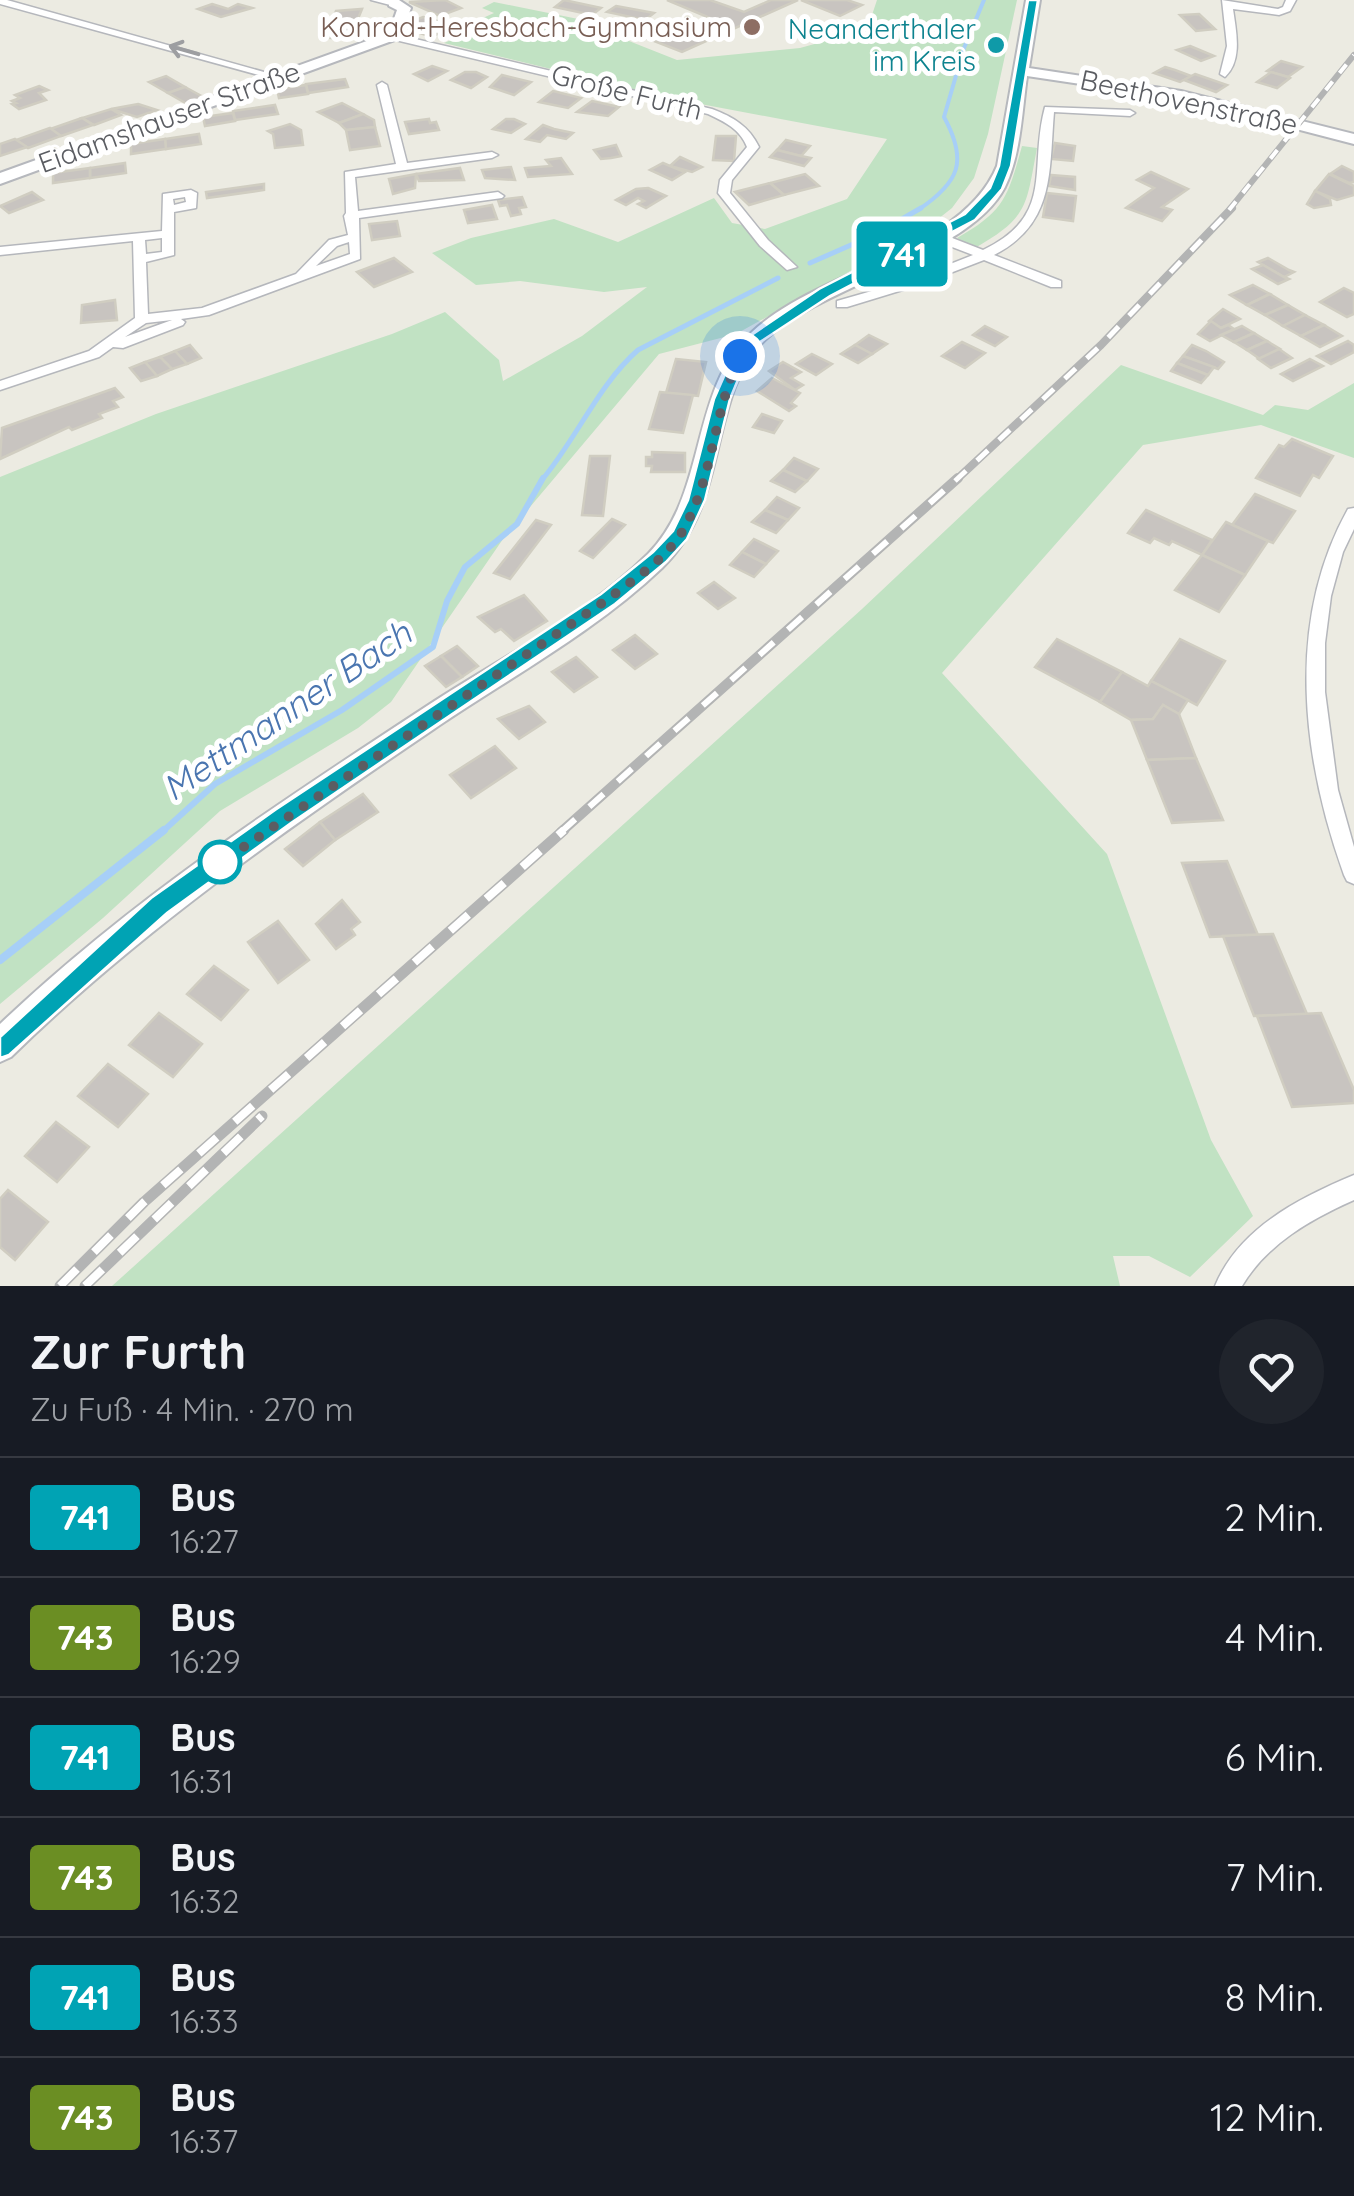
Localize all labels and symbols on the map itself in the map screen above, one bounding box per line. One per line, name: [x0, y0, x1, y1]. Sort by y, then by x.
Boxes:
place label: Konrad-Heresbach-Gymnasium: [320, 9, 732, 44]
place label: Neanderthaler im Kreis: [788, 11, 976, 78]
marker: Konrad-Heresbach-Gymnasium: [741, 16, 763, 38]
marker: Neanderthaler im Kreis: [985, 34, 1007, 56]
one-way arrow: [169, 39, 200, 58]
street label: Eidamshauser Straße: [33, 53, 304, 180]
street label: Große Furth: [548, 56, 706, 127]
street label: Beethovenstraße: [1077, 61, 1301, 142]
line badge: 741: [844, 222, 960, 286]
your location: [715, 331, 765, 381]
water label: Mettmanner Bach: [154, 610, 420, 810]
unlabelled marker: [199, 841, 241, 883]

